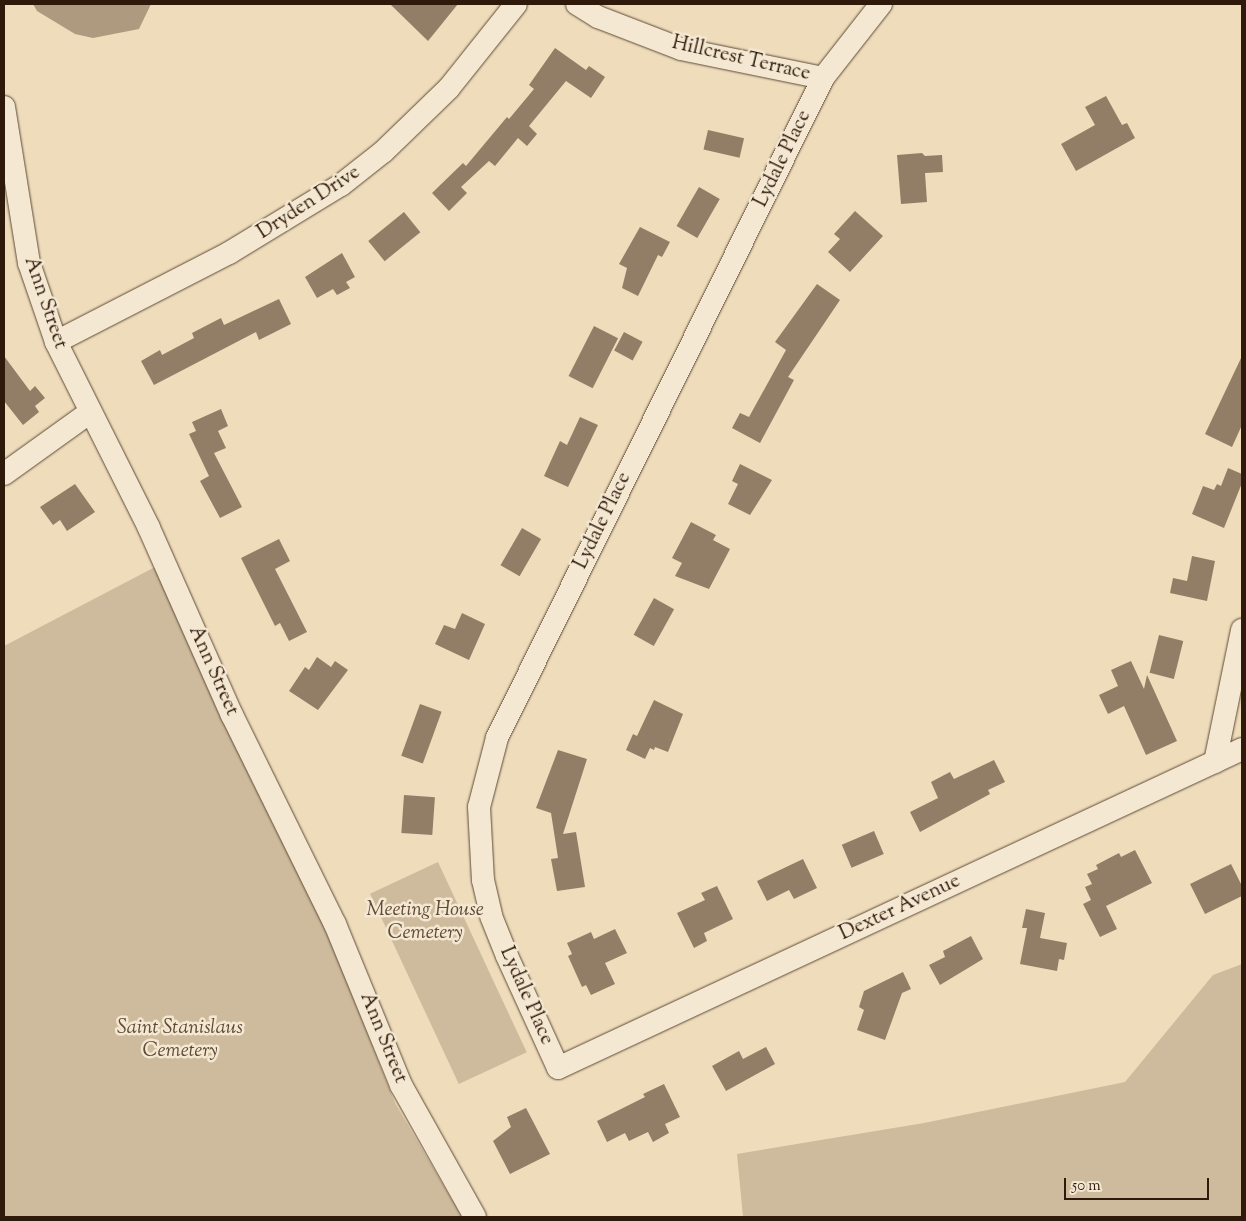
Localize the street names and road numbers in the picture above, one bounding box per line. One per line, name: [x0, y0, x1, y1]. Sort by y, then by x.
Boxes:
street label: Hillcrest Terrace: [670, 31, 812, 87]
street label: Lydale Place: [749, 107, 817, 211]
street label: Dryden Drive: [253, 161, 365, 245]
street label: Ann Street: [18, 254, 72, 352]
street label: Lydale Place: [569, 469, 637, 573]
street label: Ann Street: [183, 622, 243, 720]
street label: Dexter Avenue: [836, 870, 964, 946]
street label: Lydale Place: [494, 943, 558, 1049]
street label: Ann Street: [354, 989, 412, 1087]

